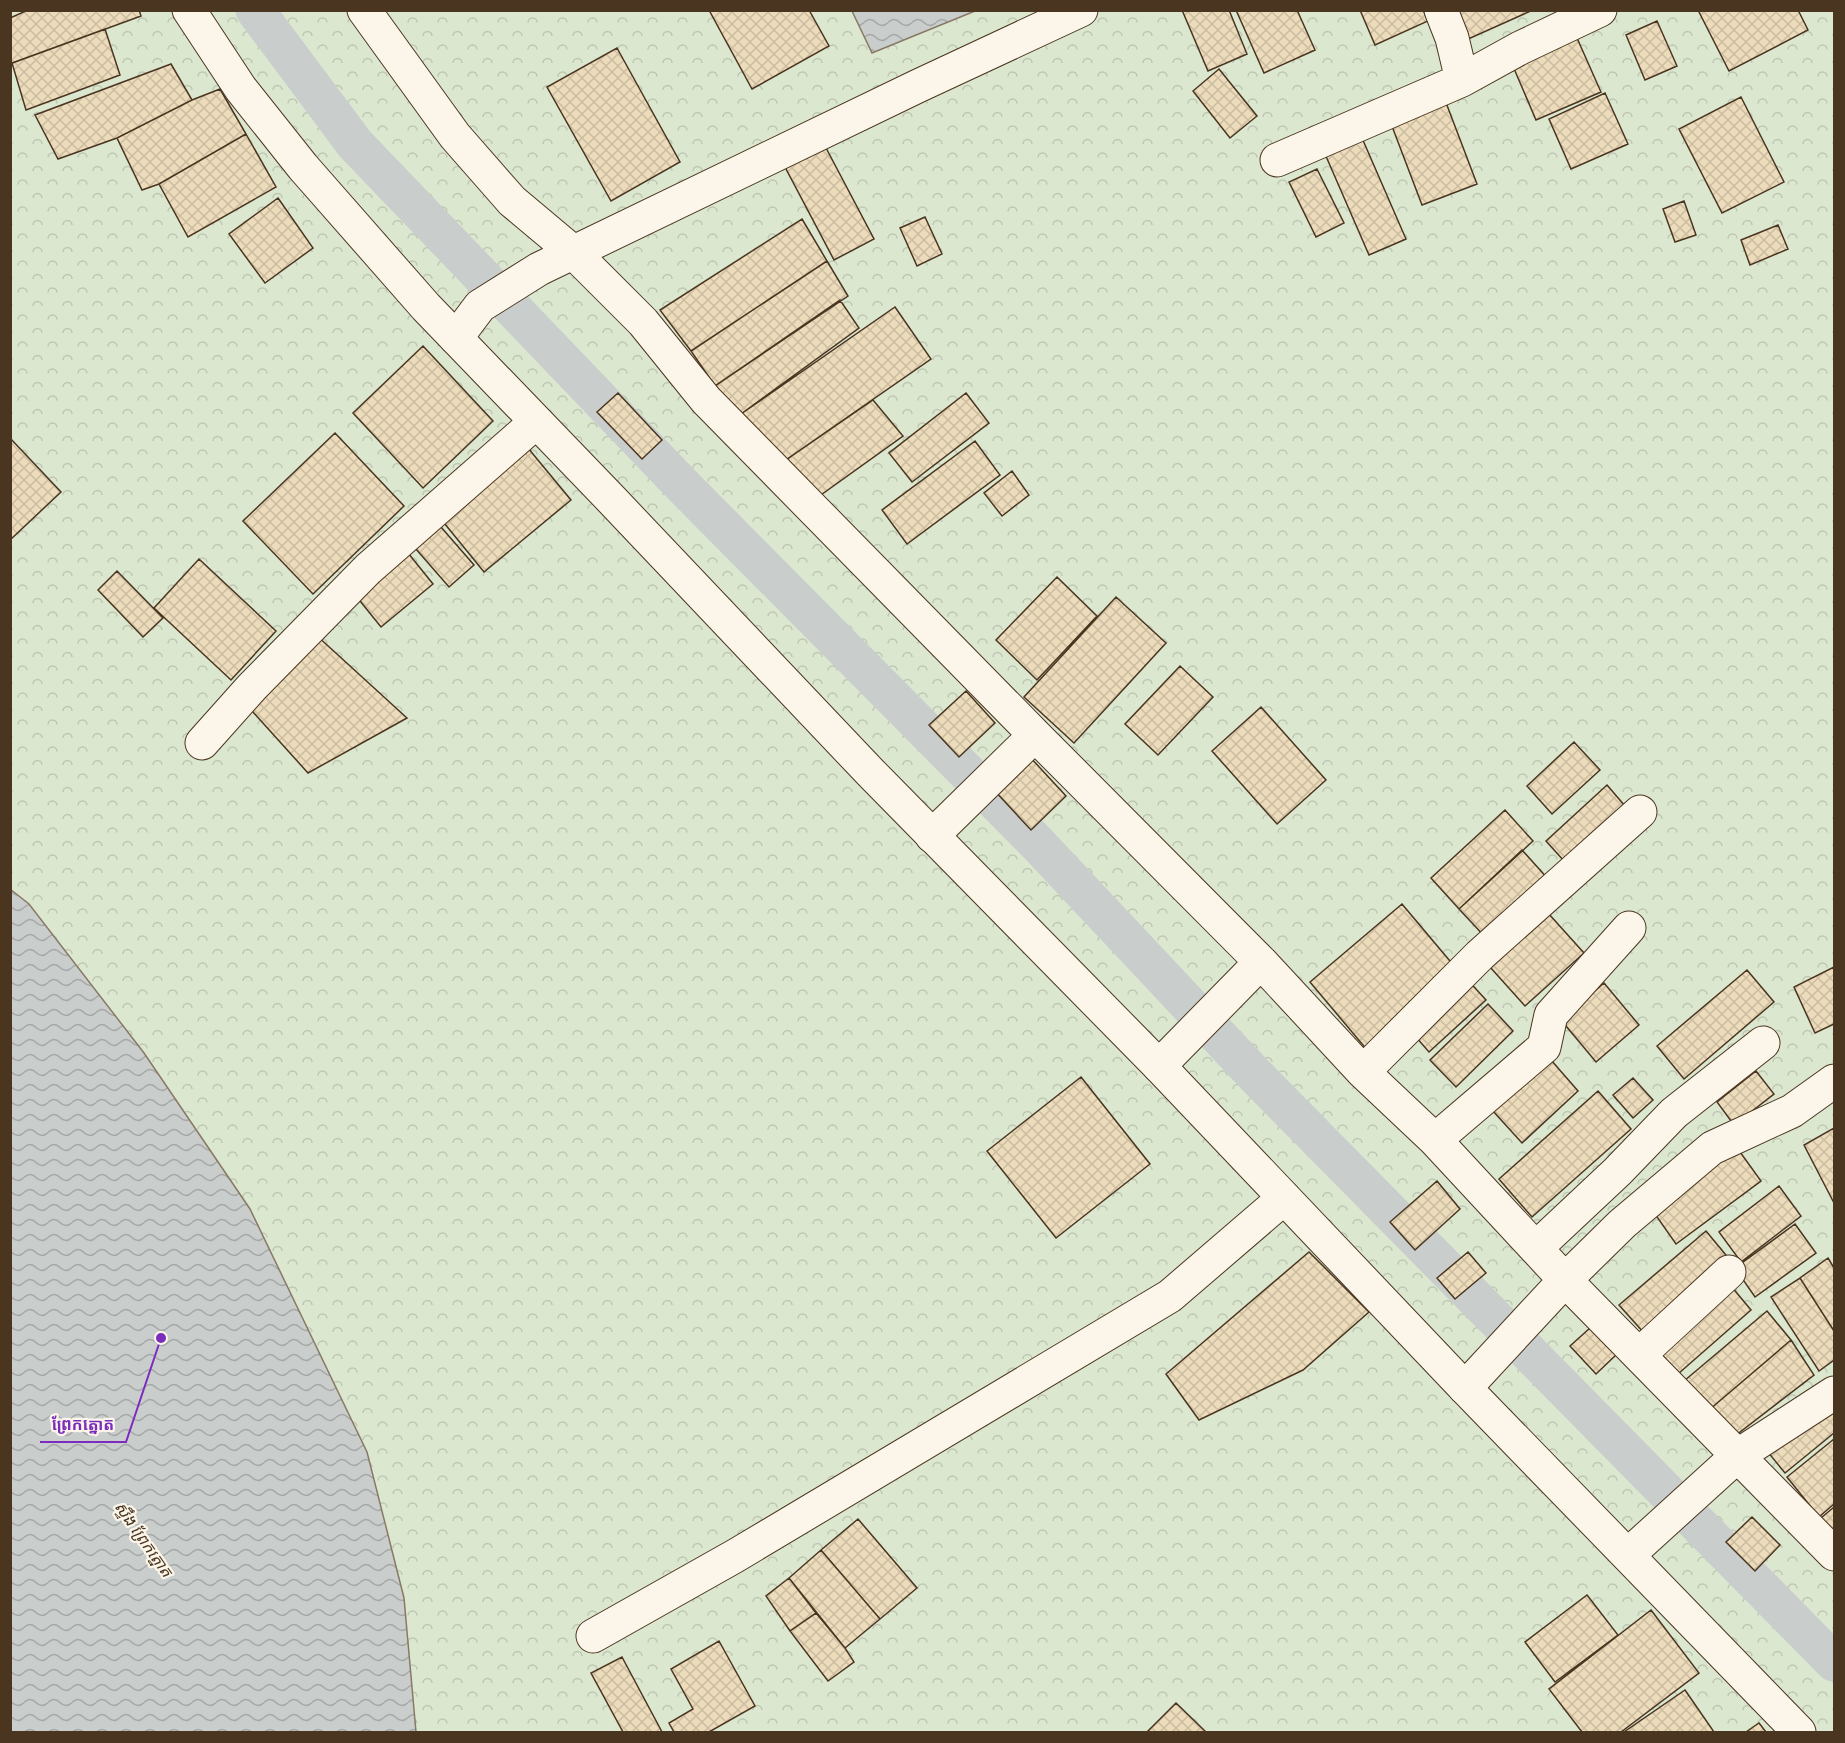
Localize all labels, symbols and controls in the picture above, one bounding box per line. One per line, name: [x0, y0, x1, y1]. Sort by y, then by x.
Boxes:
callout: ព្រែកត្នោត: [40, 1408, 126, 1442]
text: ព្រែកត្នោត: [52, 1415, 114, 1435]
water label: ស្ទឹង ព្រែកត្នោត: [110, 1498, 177, 1582]

